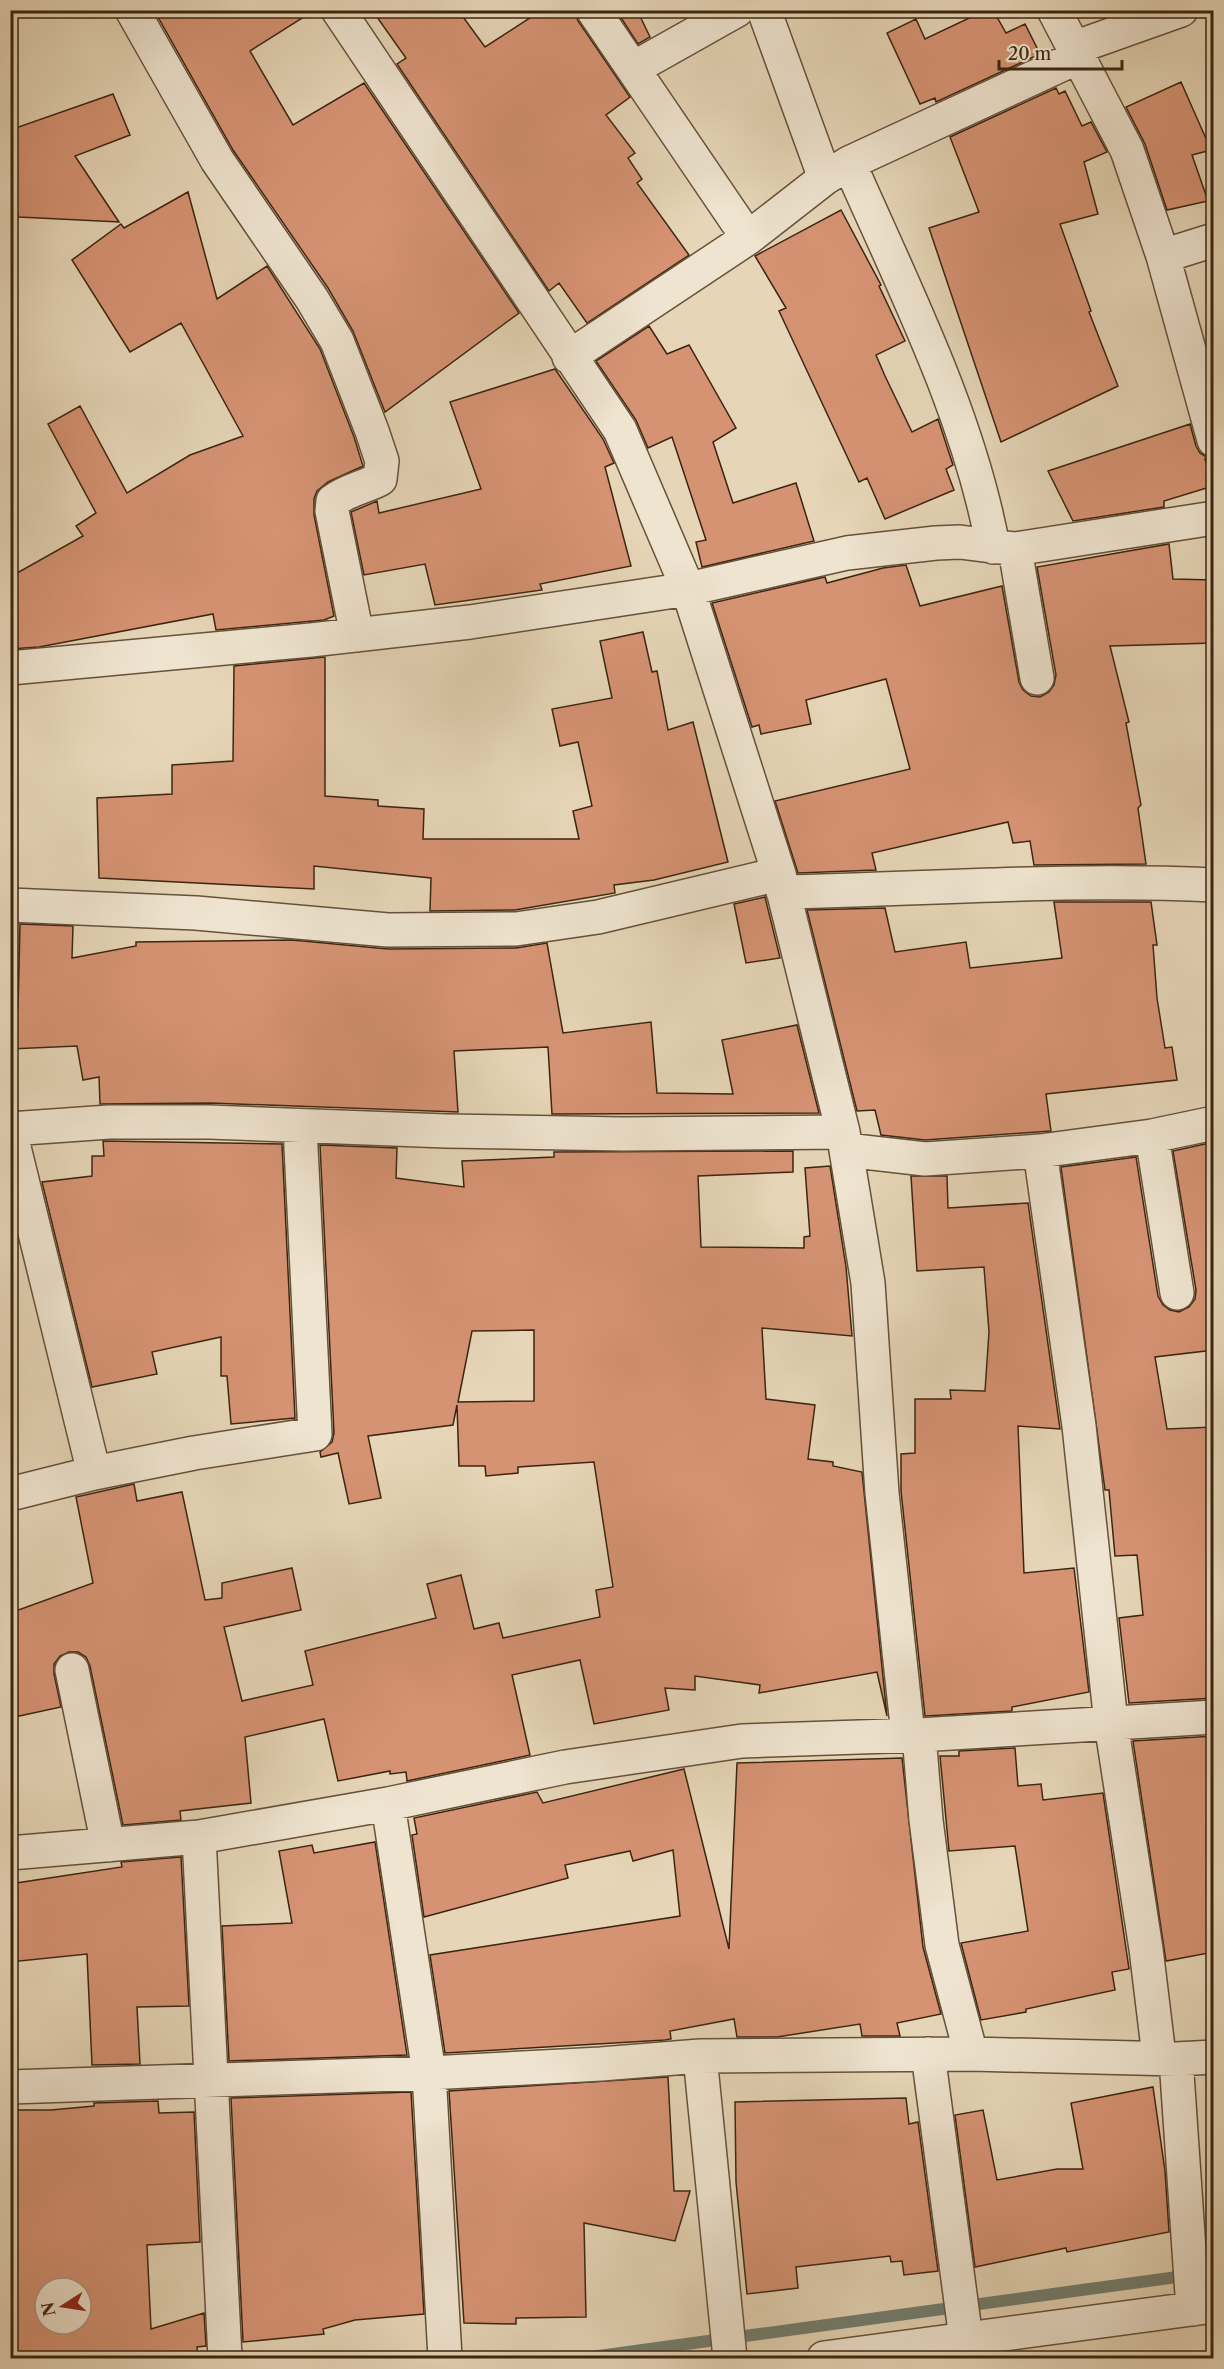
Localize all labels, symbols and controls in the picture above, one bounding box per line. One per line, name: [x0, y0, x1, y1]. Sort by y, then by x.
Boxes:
scale bar: [999, 33, 1122, 71]
text: 20 m: [1008, 43, 1052, 65]
north arrow: [33, 2276, 93, 2336]
text: N: [37, 2300, 60, 2318]

